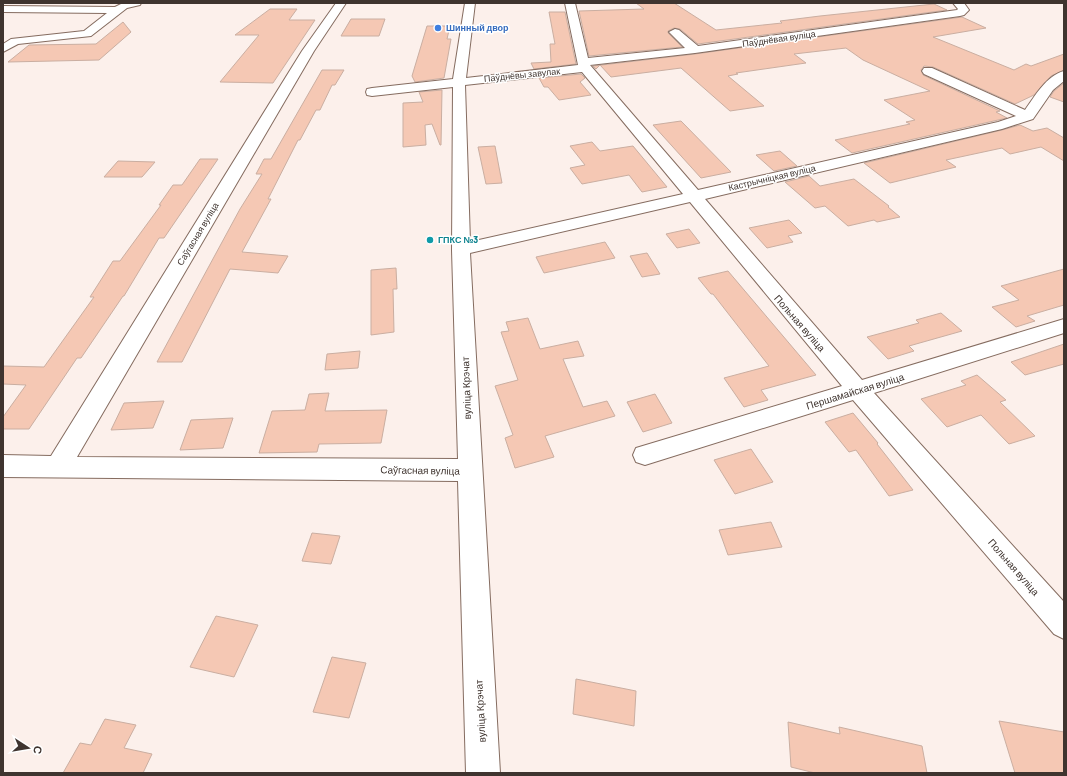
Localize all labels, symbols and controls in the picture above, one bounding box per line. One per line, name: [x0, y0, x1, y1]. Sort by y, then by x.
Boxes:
place label: Шинный двор: [446, 22, 509, 33]
marker: Шинный двор: [433, 23, 443, 33]
street label: Паўднёвая вуліца: [742, 28, 816, 49]
street label: Паўднёвы завулак: [483, 65, 561, 84]
street label: Кастрычніцкая вуліца: [727, 162, 817, 193]
street label: Саўгасная вуліца: [174, 200, 221, 267]
place label: ГПКС №3: [438, 234, 478, 245]
marker: ГПКС №3: [425, 235, 435, 245]
street label: Польная вуліца: [772, 292, 828, 354]
street label: вуліца Крэчат: [459, 356, 473, 420]
street label: Першамайская вуліца: [805, 370, 906, 412]
street label: Саўгасная вуліца: [380, 463, 460, 477]
street label: Польная вуліца: [986, 536, 1042, 598]
street label: вуліца Крэчат: [472, 679, 488, 743]
north arrow: [8, 728, 48, 768]
text: С: [31, 745, 45, 755]

